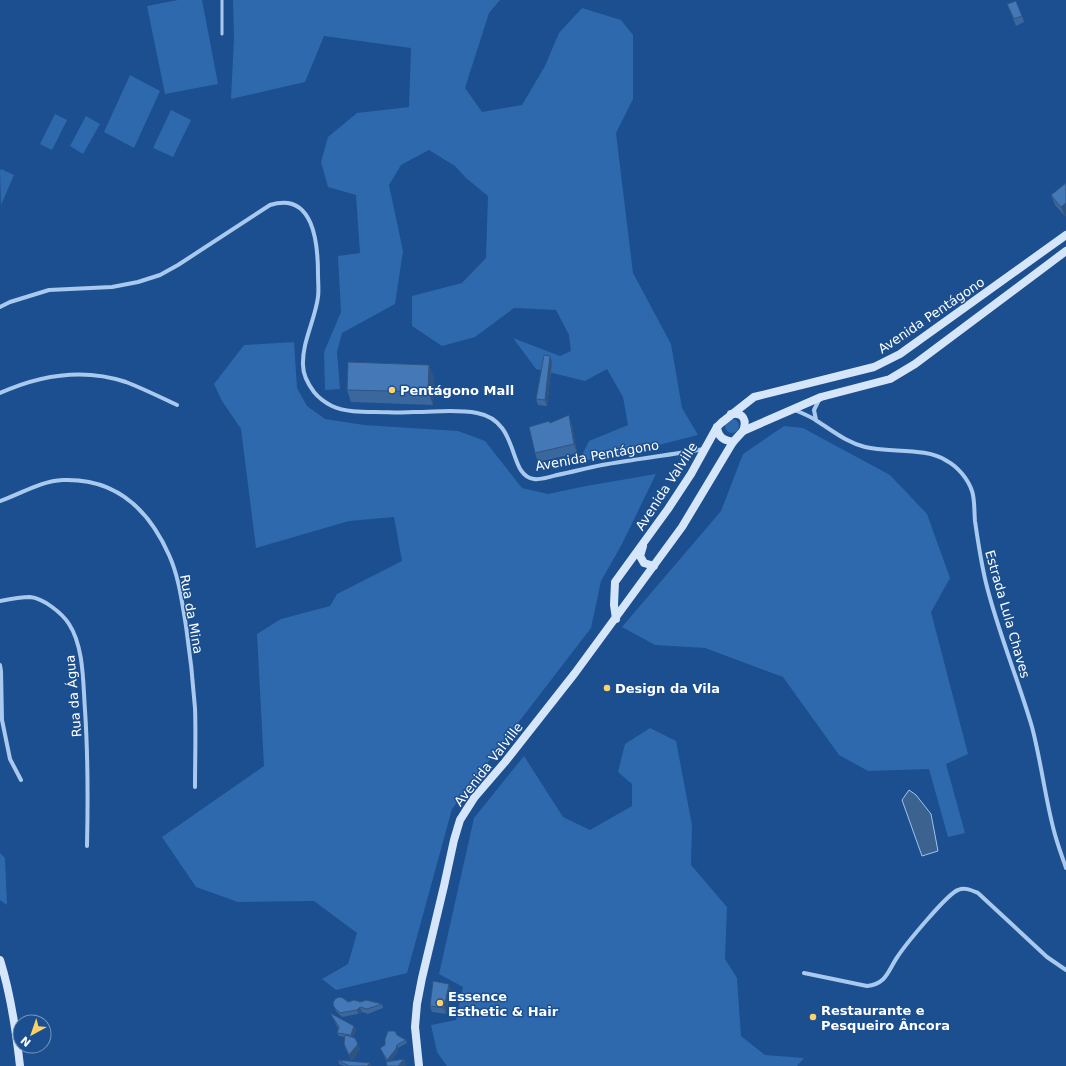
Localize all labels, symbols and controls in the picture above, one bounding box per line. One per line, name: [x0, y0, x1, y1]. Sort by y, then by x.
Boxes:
street label: Avenida Pentágono: [875, 274, 987, 357]
place label: Pentágono Mall: [400, 383, 514, 398]
marker: Pentágono Mall: [387, 385, 397, 395]
street label: Avenida Pentágono: [534, 437, 660, 474]
street label: Avenida Valville: [632, 439, 700, 533]
street label: Estrada Lula Chaves: [982, 548, 1033, 680]
street label: Rua da Mina: [177, 573, 206, 655]
street label: Rua da Água: [62, 654, 85, 738]
place label: Design da Vila: [615, 681, 720, 696]
marker: Design da Vila: [602, 683, 612, 693]
street label: Avenida Valville: [451, 719, 526, 809]
place label: Essence Esthetic & Hair: [448, 989, 559, 1019]
marker: Essence Esthetic & Hair: [435, 998, 445, 1008]
place label: Restaurante e Pesqueiro Âncora: [821, 1003, 950, 1033]
marker: Restaurante e Pesqueiro Âncora: [808, 1012, 818, 1022]
north arrow: [12, 1014, 52, 1054]
text: N: [18, 1033, 34, 1049]

